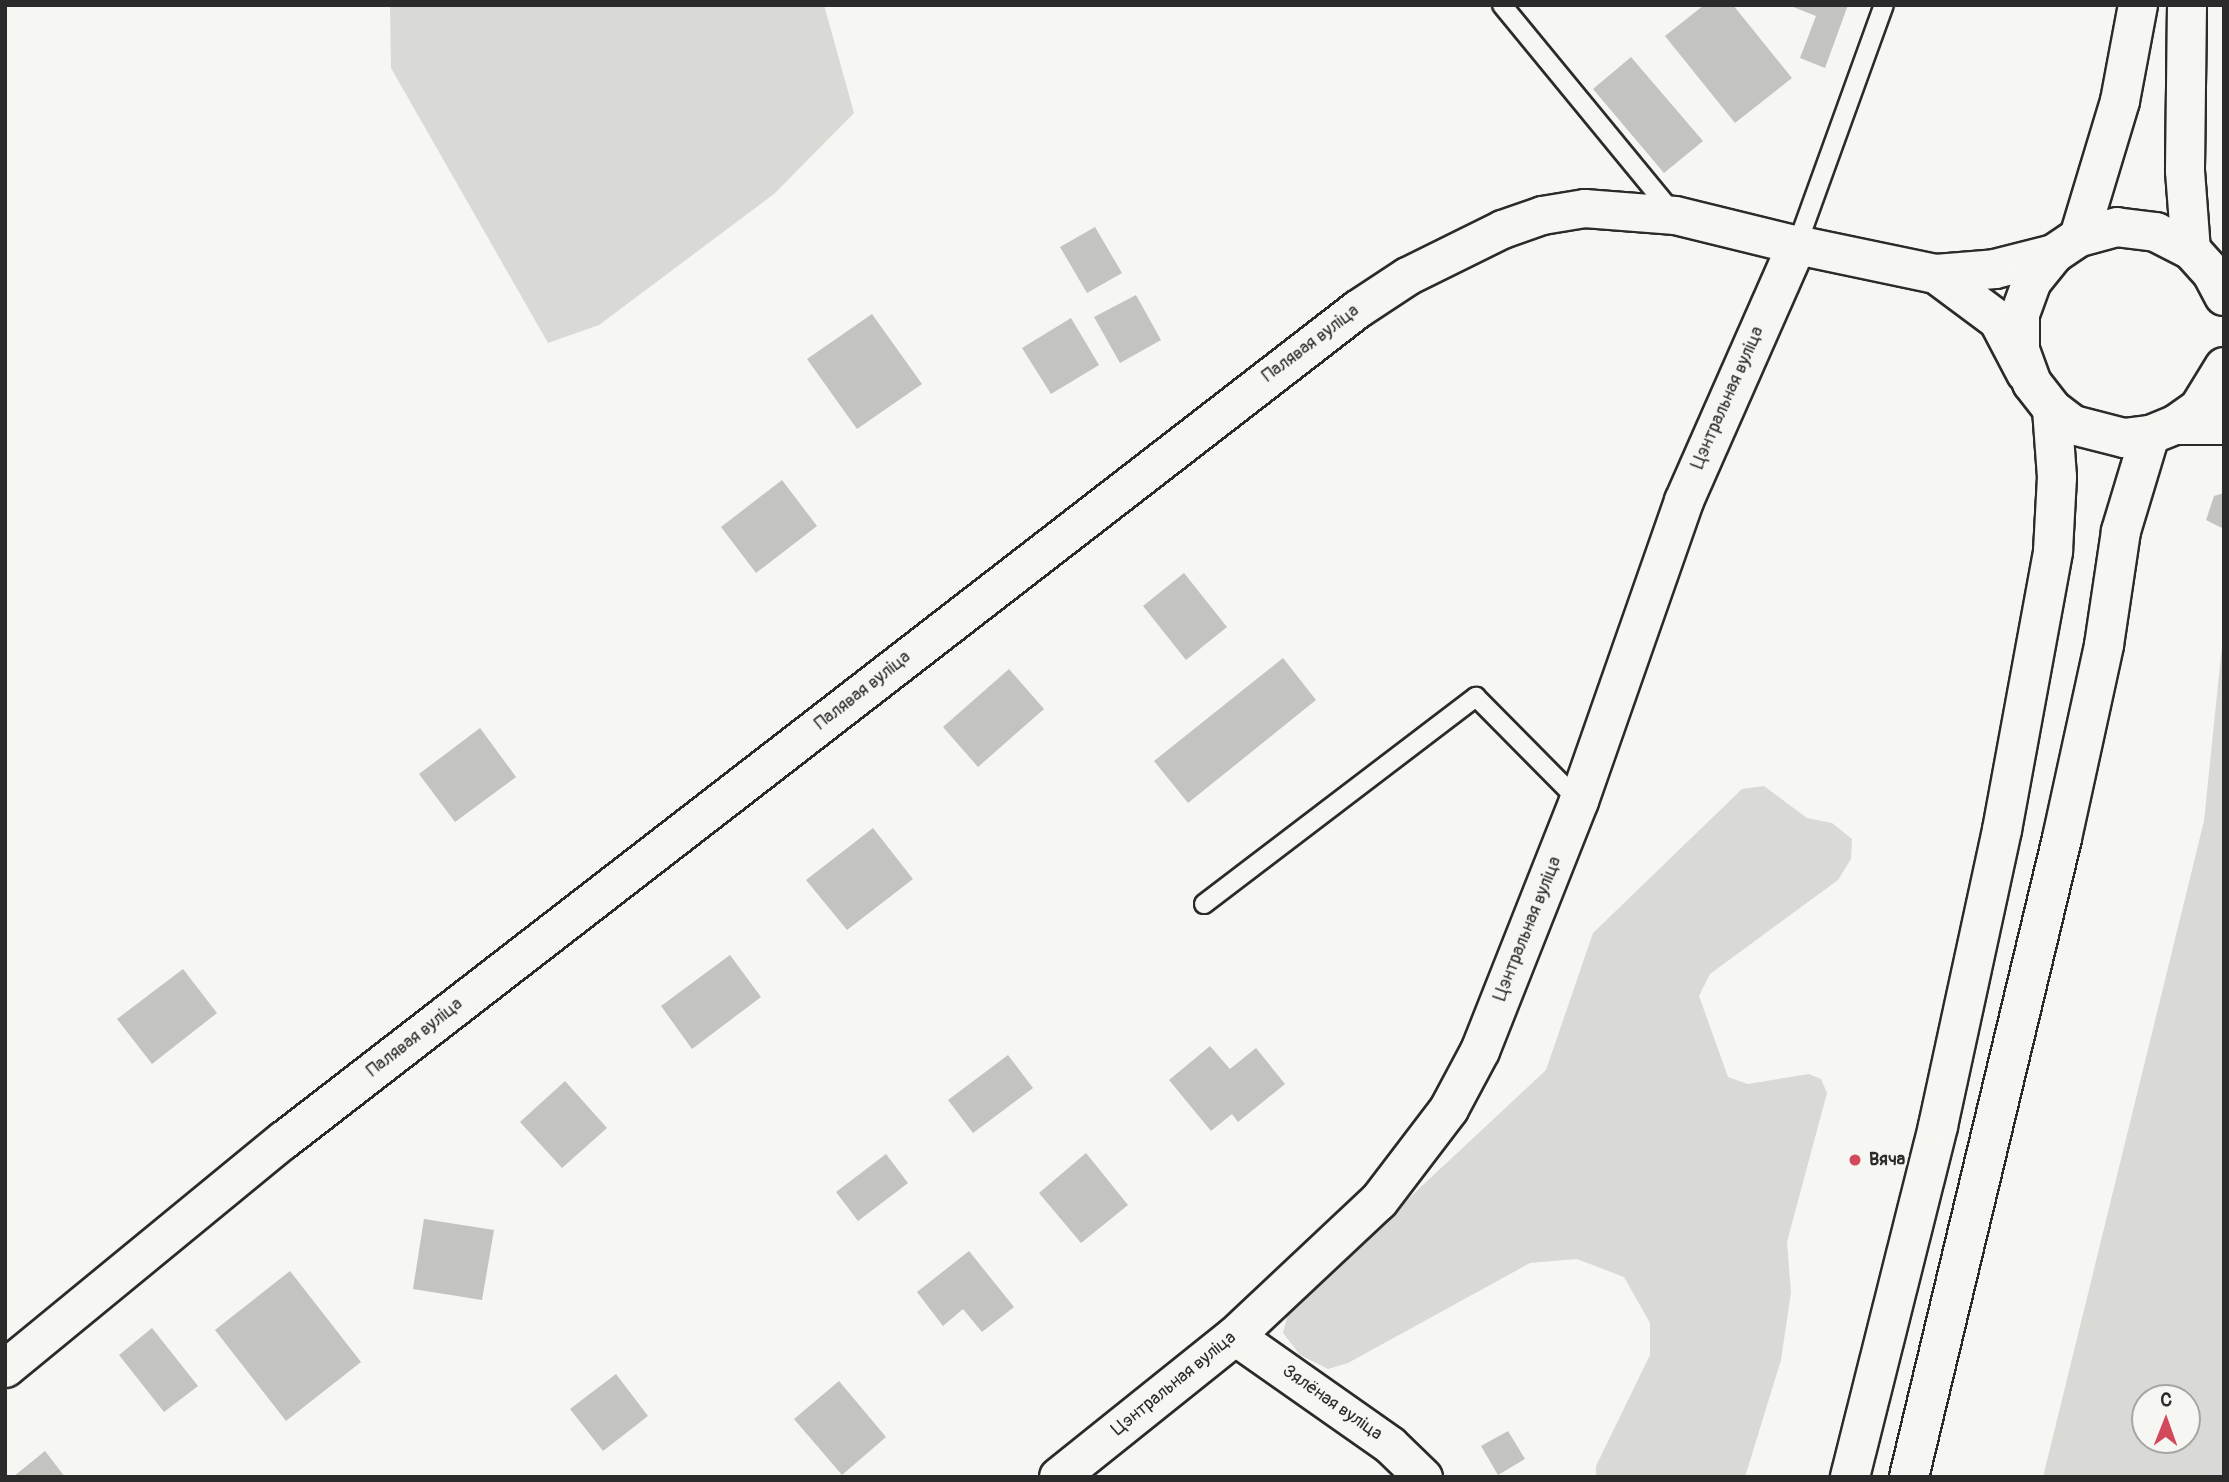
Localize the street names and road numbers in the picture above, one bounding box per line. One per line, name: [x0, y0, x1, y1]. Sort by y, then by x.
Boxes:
street label: Палявая вуліца: [1258, 301, 1364, 387]
street label: Цэнтральная вуліца: [1687, 323, 1769, 473]
street label: Палявая вуліца: [811, 647, 915, 735]
street label: Цэнтральная вуліца: [1489, 854, 1567, 1004]
street label: Палявая вуліца: [363, 994, 467, 1082]
street label: Цэнтральная вуліца: [1107, 1327, 1241, 1441]
street label: Зялёная вуліца: [1278, 1361, 1386, 1445]

